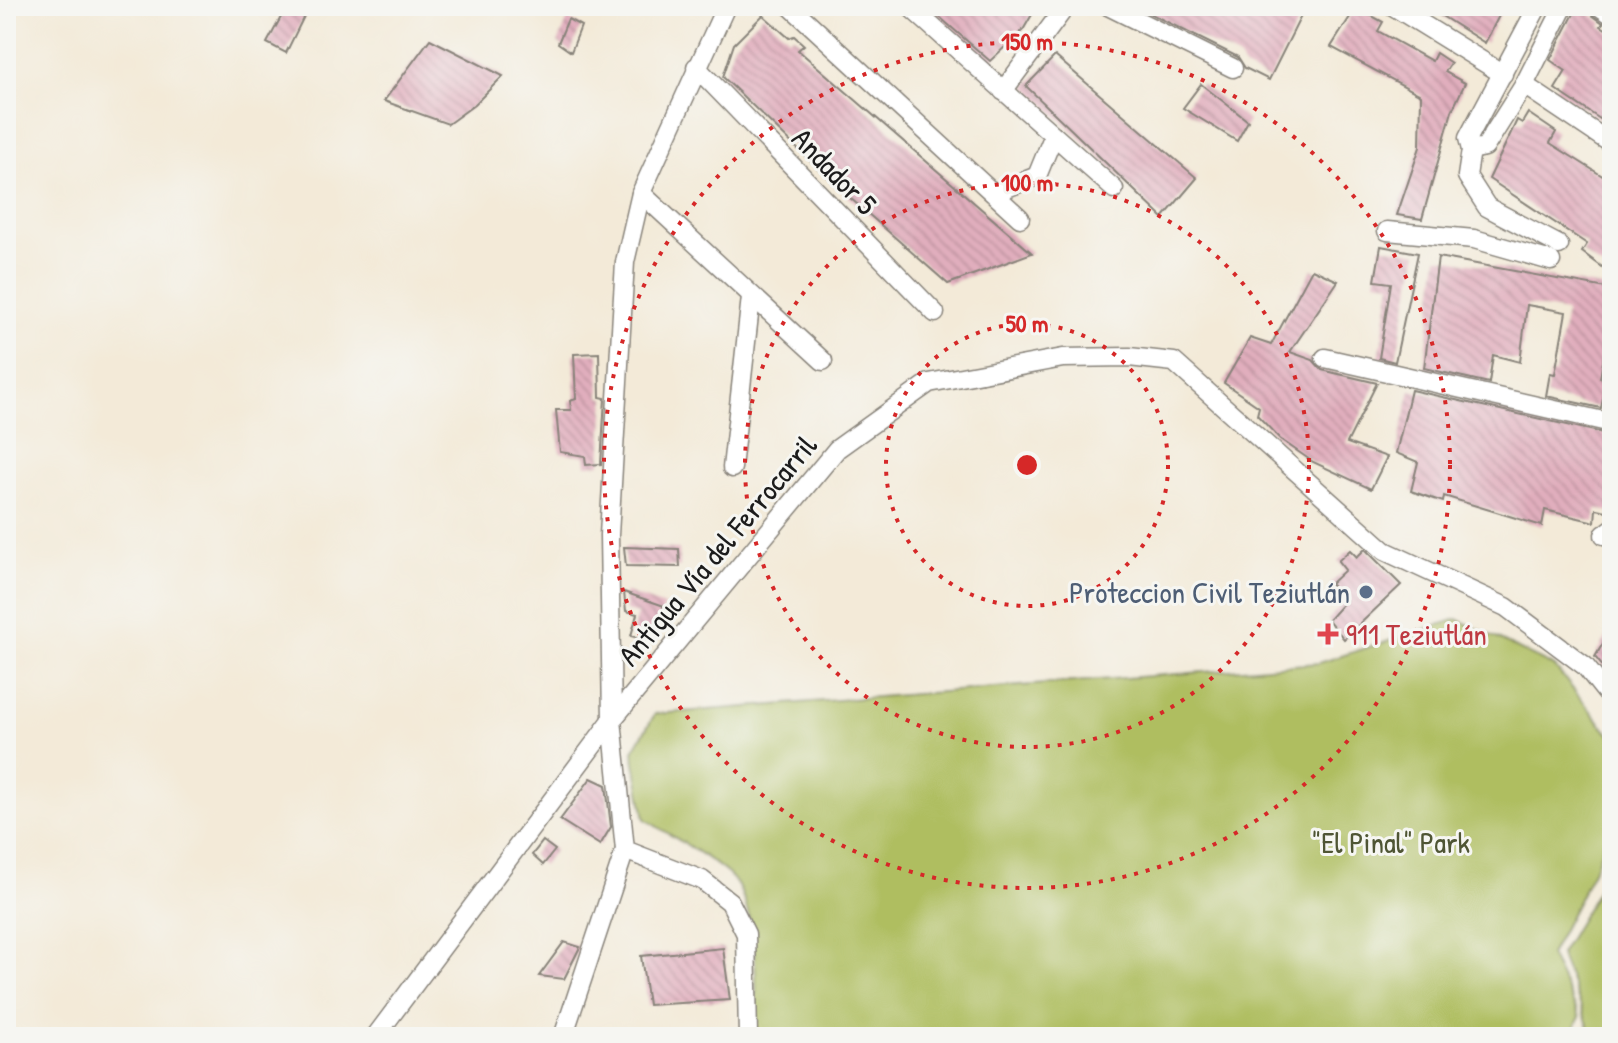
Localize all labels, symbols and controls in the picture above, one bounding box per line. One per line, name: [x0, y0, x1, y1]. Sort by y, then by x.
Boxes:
text: 150 m: [1001, 25, 1053, 57]
street label: Andador 5: [784, 119, 887, 223]
text: 100 m: [1001, 166, 1053, 198]
text: 50 m: [1006, 307, 1048, 339]
street label: Antigua Vía del Ferrocarril: [609, 426, 825, 674]
centre of rings: [1013, 451, 1041, 479]
place label: Proteccion Civil Teziutlán: [1069, 572, 1350, 612]
marker: Proteccion Civil Teziutlán: [1357, 583, 1375, 601]
place label: 911 Teziutlán: [1346, 614, 1487, 654]
marker: 911 Teziutlán: [1317, 623, 1339, 645]
park label: "El Pinal" Park: [1312, 822, 1470, 862]

